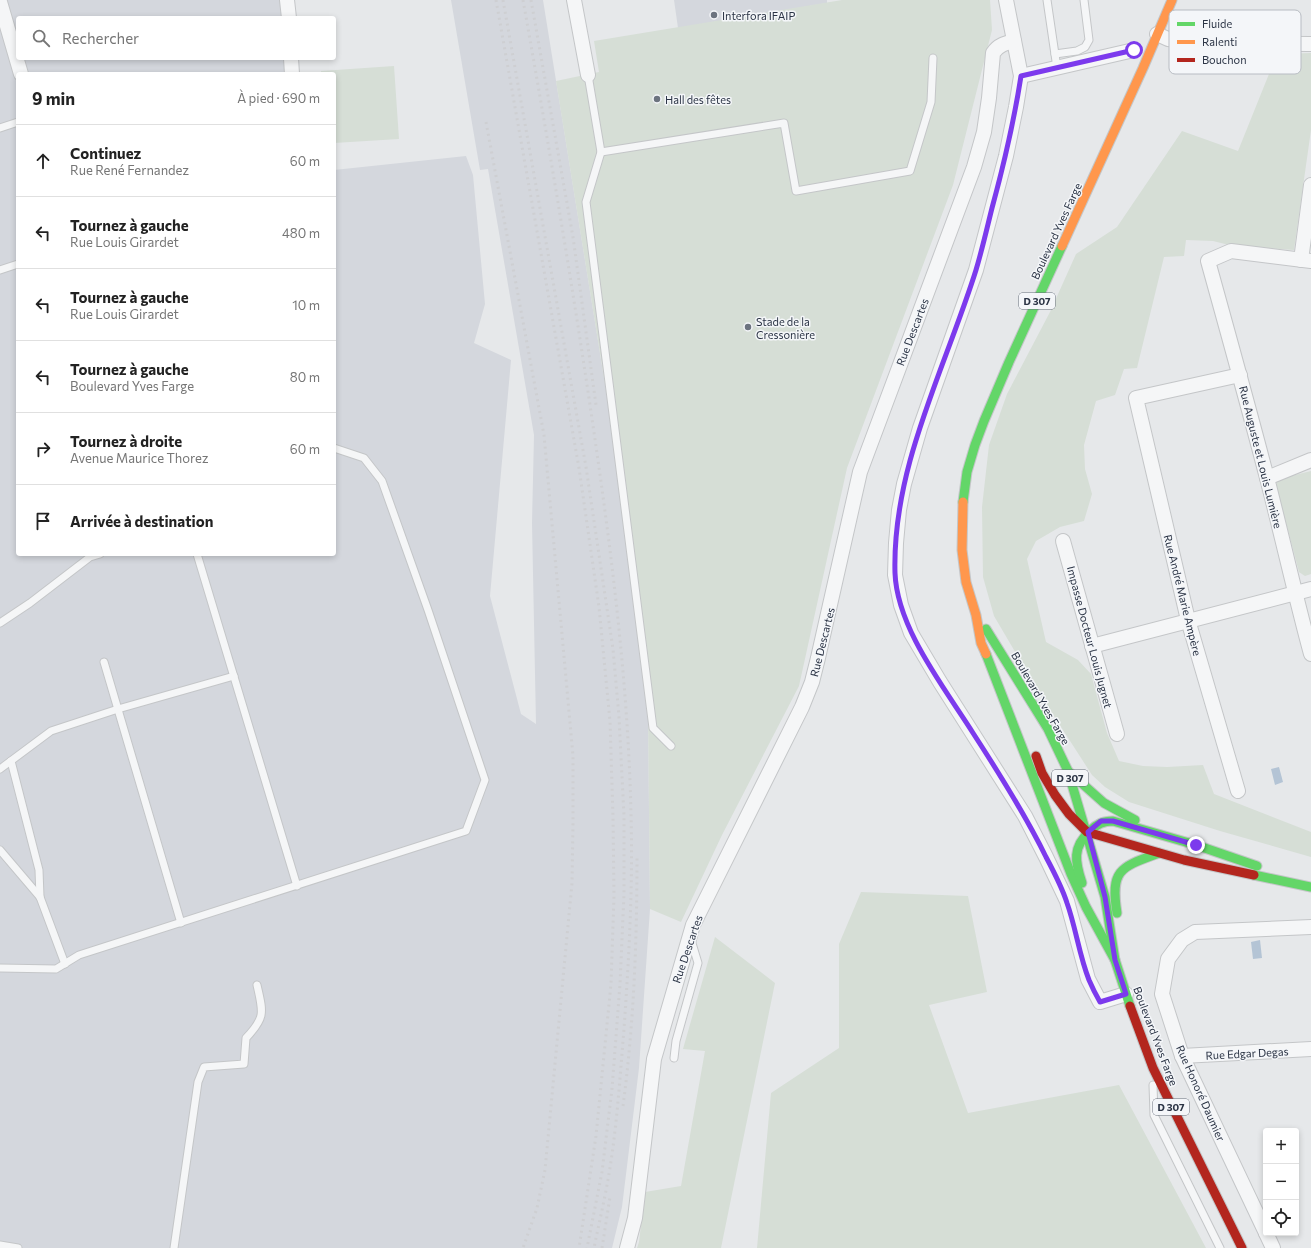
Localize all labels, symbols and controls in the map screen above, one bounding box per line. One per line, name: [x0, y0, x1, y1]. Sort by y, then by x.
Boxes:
place label: Interfora IFAIP: [722, 9, 795, 22]
marker: Interfora IFAIP: [709, 10, 719, 20]
legend: [1169, 10, 1301, 74]
search box: [16, 16, 336, 60]
text: Fluide: [1202, 17, 1232, 30]
icon: search: [30, 27, 52, 49]
text: Rechercher: [62, 29, 139, 47]
text: Ralenti: [1202, 35, 1238, 48]
route start: [1125, 41, 1143, 59]
text: Bouchon: [1202, 53, 1246, 66]
text: 9 min: [32, 88, 75, 109]
text: À pied · 690 m: [237, 90, 320, 106]
place label: Hall des fêtes: [665, 93, 731, 106]
marker: Hall des fêtes: [652, 94, 662, 104]
text: Continuez: [70, 144, 141, 162]
icon: ahead: [32, 150, 54, 172]
text: 60 m: [290, 153, 320, 169]
text: Rue René Fernandez: [70, 162, 189, 178]
street label: Boulevard Yves Farge: [1028, 180, 1084, 281]
text: Tournez à gauche: [70, 216, 189, 234]
icon: left: [32, 222, 54, 244]
text: 480 m: [282, 225, 320, 241]
text: Rue Louis Girardet: [70, 234, 179, 250]
text: Tournez à gauche: [70, 288, 189, 306]
road number: D 307: [1019, 293, 1055, 309]
icon: left: [32, 294, 54, 316]
street label: Rue Descartes: [893, 296, 931, 368]
text: 10 m: [292, 297, 320, 313]
text: Rue Louis Girardet: [70, 306, 179, 322]
place label: Stade de la Cressonière: [756, 315, 815, 341]
marker: Stade de la Cressonière: [743, 322, 753, 332]
text: Tournez à gauche: [70, 360, 189, 378]
icon: left: [32, 366, 54, 388]
text: 80 m: [290, 369, 320, 385]
text: Boulevard Yves Farge: [70, 378, 194, 394]
street label: Rue Auguste et Louis Lumière: [1237, 384, 1285, 530]
text: Tournez à droite: [70, 432, 182, 450]
icon: right: [32, 438, 54, 460]
text: 60 m: [290, 441, 320, 457]
text: Avenue Maurice Thorez: [70, 450, 208, 466]
icon: arrive: [32, 510, 54, 532]
text: Arrivée à destination: [70, 512, 213, 530]
street label: Rue André Marie Ampère: [1162, 533, 1204, 657]
street label: Impasse Docteur Louis Jugnet: [1064, 565, 1115, 710]
street label: Rue Descartes: [807, 606, 837, 678]
street label: Boulevard Yves Farge: [1009, 649, 1073, 747]
road number: D 307: [1052, 770, 1088, 786]
route end: [1187, 836, 1205, 854]
street label: Rue Descartes: [669, 913, 705, 985]
street label: Boulevard Yves Farge: [1131, 985, 1181, 1088]
street label: Rue Honoré Daumier: [1174, 1043, 1228, 1144]
street label: Rue Edgar Degas: [1205, 1044, 1289, 1062]
road number: D 307: [1153, 1099, 1189, 1115]
map controls: [1263, 1128, 1299, 1236]
button: +: [1263, 1128, 1299, 1164]
button: −: [1263, 1164, 1299, 1200]
button: locate: [1263, 1200, 1299, 1236]

